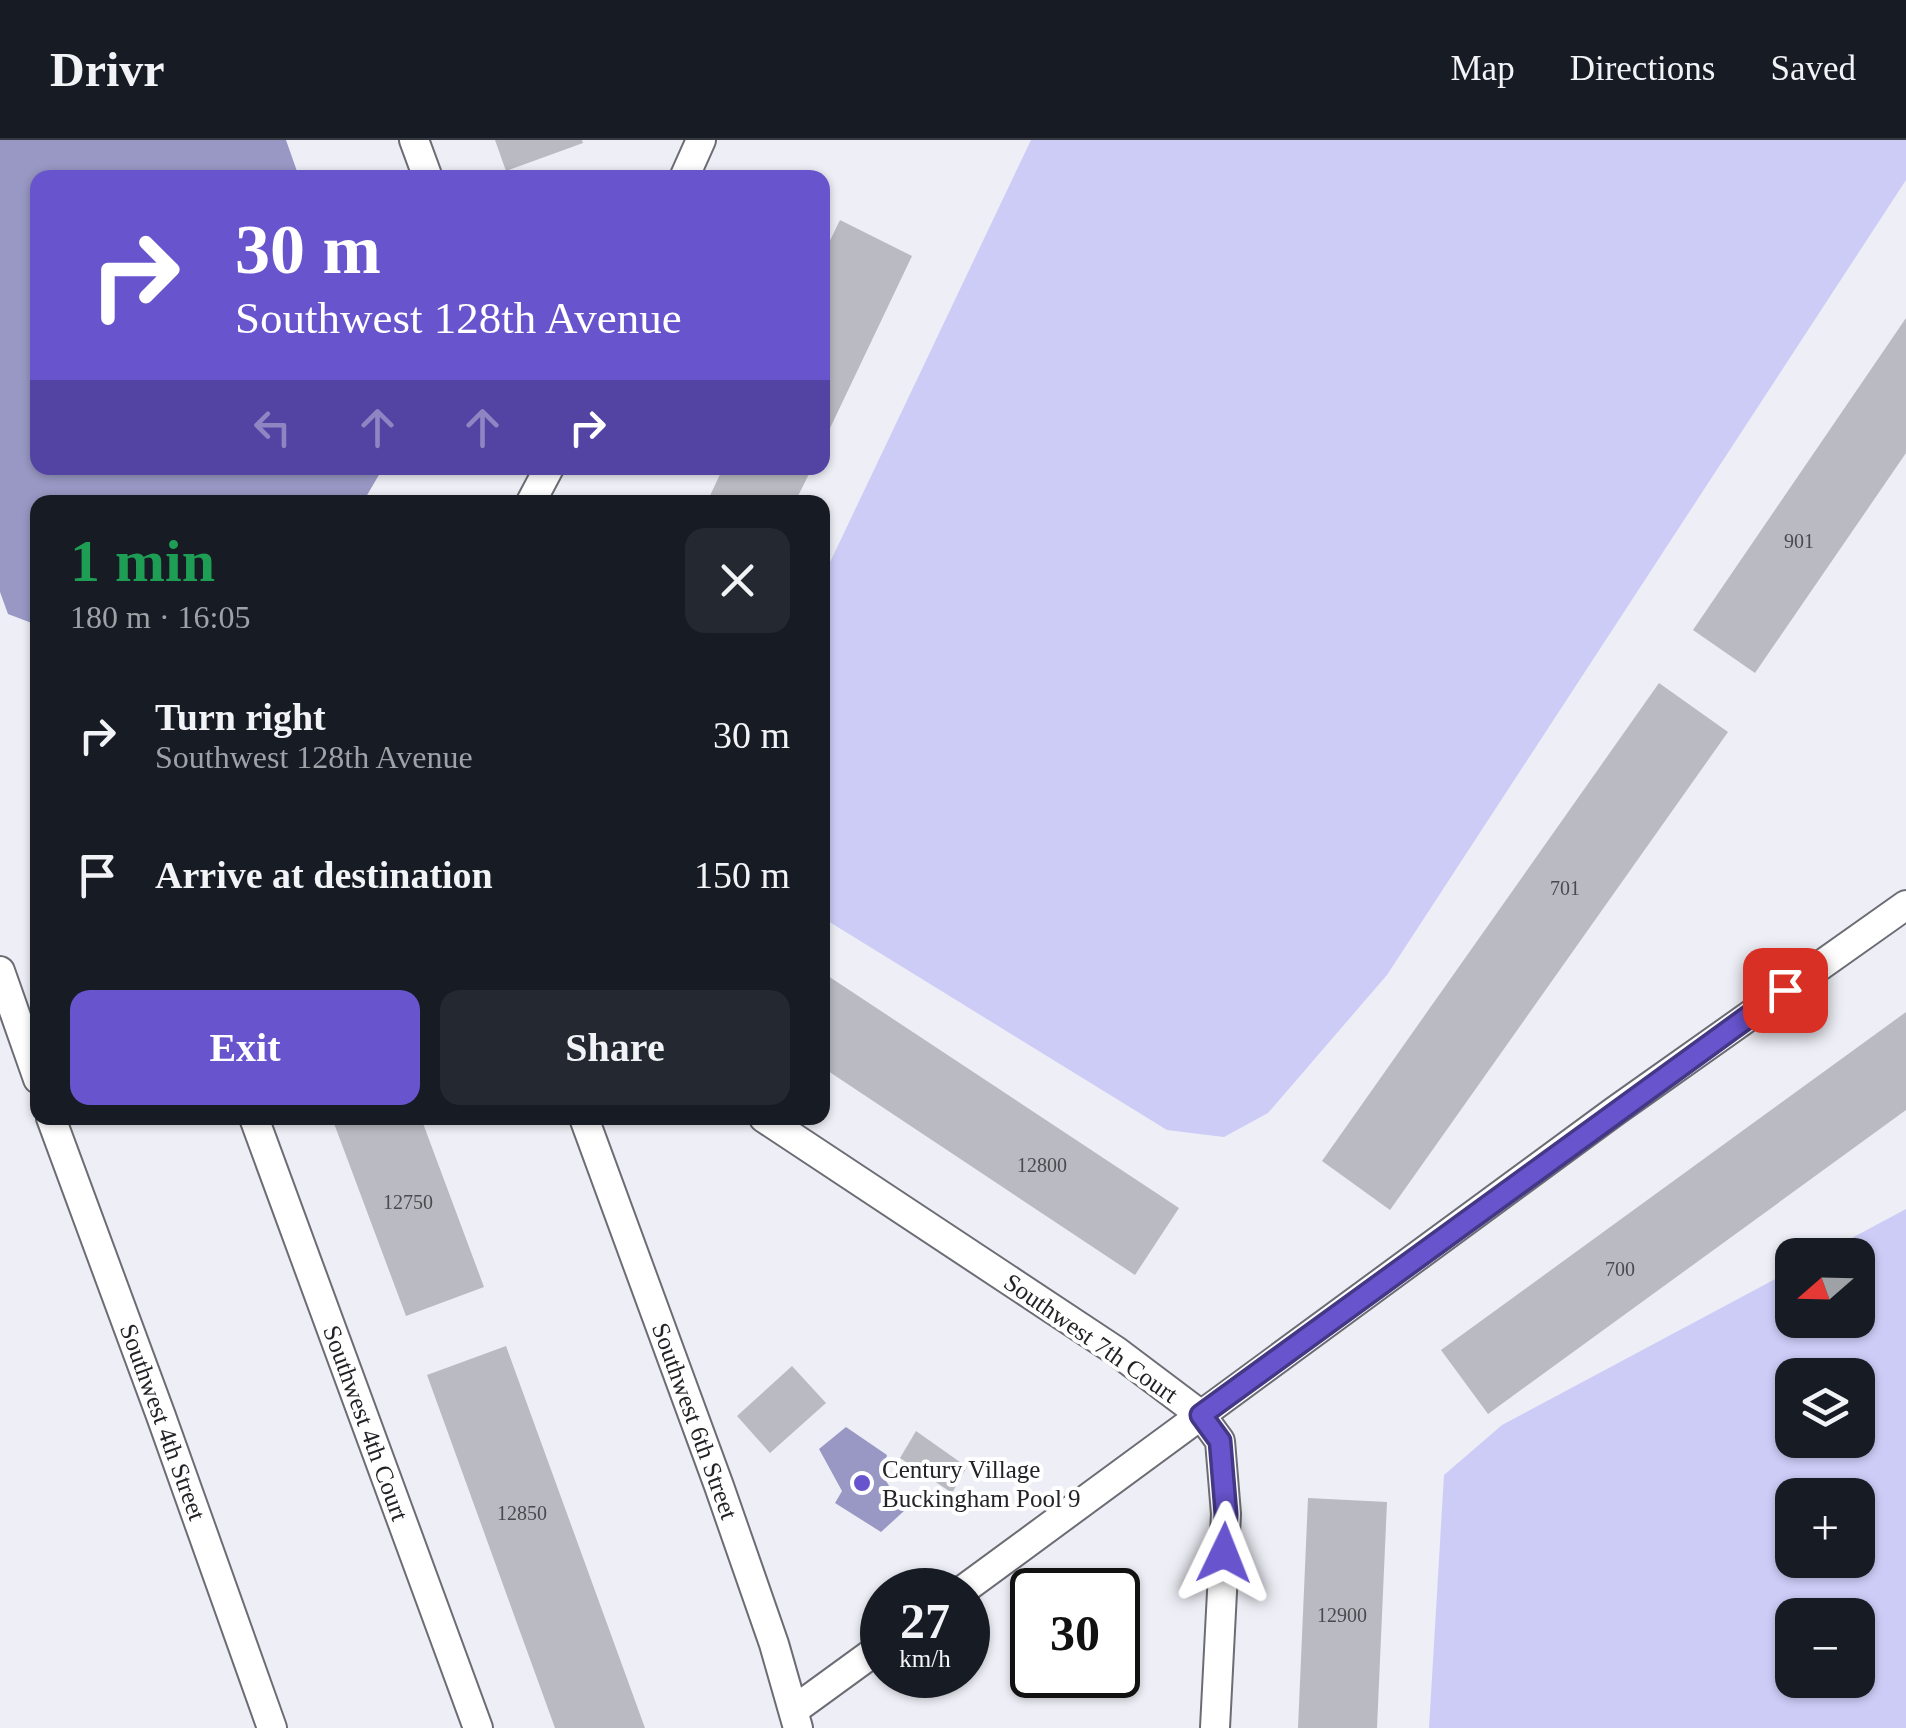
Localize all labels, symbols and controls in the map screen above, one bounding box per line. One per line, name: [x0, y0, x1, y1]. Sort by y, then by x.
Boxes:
text: Drivr: [50, 43, 165, 96]
text: Map: [1451, 49, 1515, 88]
text: Directions: [1570, 49, 1715, 88]
text: Saved: [1770, 49, 1856, 88]
icon: right: [70, 210, 200, 340]
text: 30 m: [235, 211, 381, 288]
text: Southwest 128th Avenue: [235, 293, 682, 343]
icon: left: [245, 400, 300, 455]
icon: ahead: [350, 400, 405, 455]
icon: ahead: [455, 400, 510, 455]
icon: right: [560, 400, 615, 455]
text: 1 min: [70, 528, 215, 594]
button: close: [685, 528, 790, 633]
house number: 901: [1784, 530, 1814, 552]
text: 180 m · 16:05: [70, 599, 250, 635]
text: Turn right: [155, 696, 326, 738]
icon: right: [70, 708, 125, 763]
text: 30 m: [713, 714, 790, 756]
text: Southwest 128th Avenue: [155, 739, 473, 775]
icon: arrive: [70, 848, 125, 903]
text: Arrive at destination: [155, 854, 493, 896]
text: 150 m: [694, 854, 790, 896]
house number: 701: [1550, 877, 1580, 899]
pin: [1743, 948, 1828, 1033]
icon: arrive: [1758, 963, 1813, 1018]
button: Exit: [70, 990, 420, 1105]
button: Share: [440, 990, 790, 1105]
house number: 12800: [1017, 1154, 1067, 1176]
house number: 12750: [383, 1191, 433, 1213]
north arrow: [1775, 1238, 1875, 1338]
map controls: [1775, 1238, 1875, 1698]
house number: 700: [1605, 1258, 1635, 1280]
street label: Southwest 7th Court: [999, 1268, 1183, 1408]
street label: Southwest 6th Street: [647, 1319, 743, 1523]
street label: Southwest 4th Street: [115, 1320, 211, 1524]
street label: Southwest 4th Court: [318, 1322, 414, 1524]
button: layers: [1775, 1358, 1875, 1458]
place label: Century Village Buckingham Pool 9: [882, 1456, 1081, 1512]
marker: Century Village Buckingham Pool 9: [851, 1472, 873, 1494]
button: +: [1775, 1478, 1875, 1578]
position arrow: [1172, 1501, 1276, 1605]
house number: 12850: [497, 1502, 547, 1524]
speed limit sign: 30: [1010, 1568, 1140, 1698]
text: 27: [900, 1593, 950, 1649]
button: −: [1775, 1598, 1875, 1698]
house number: 12900: [1317, 1604, 1367, 1626]
text: km/h: [899, 1645, 951, 1672]

